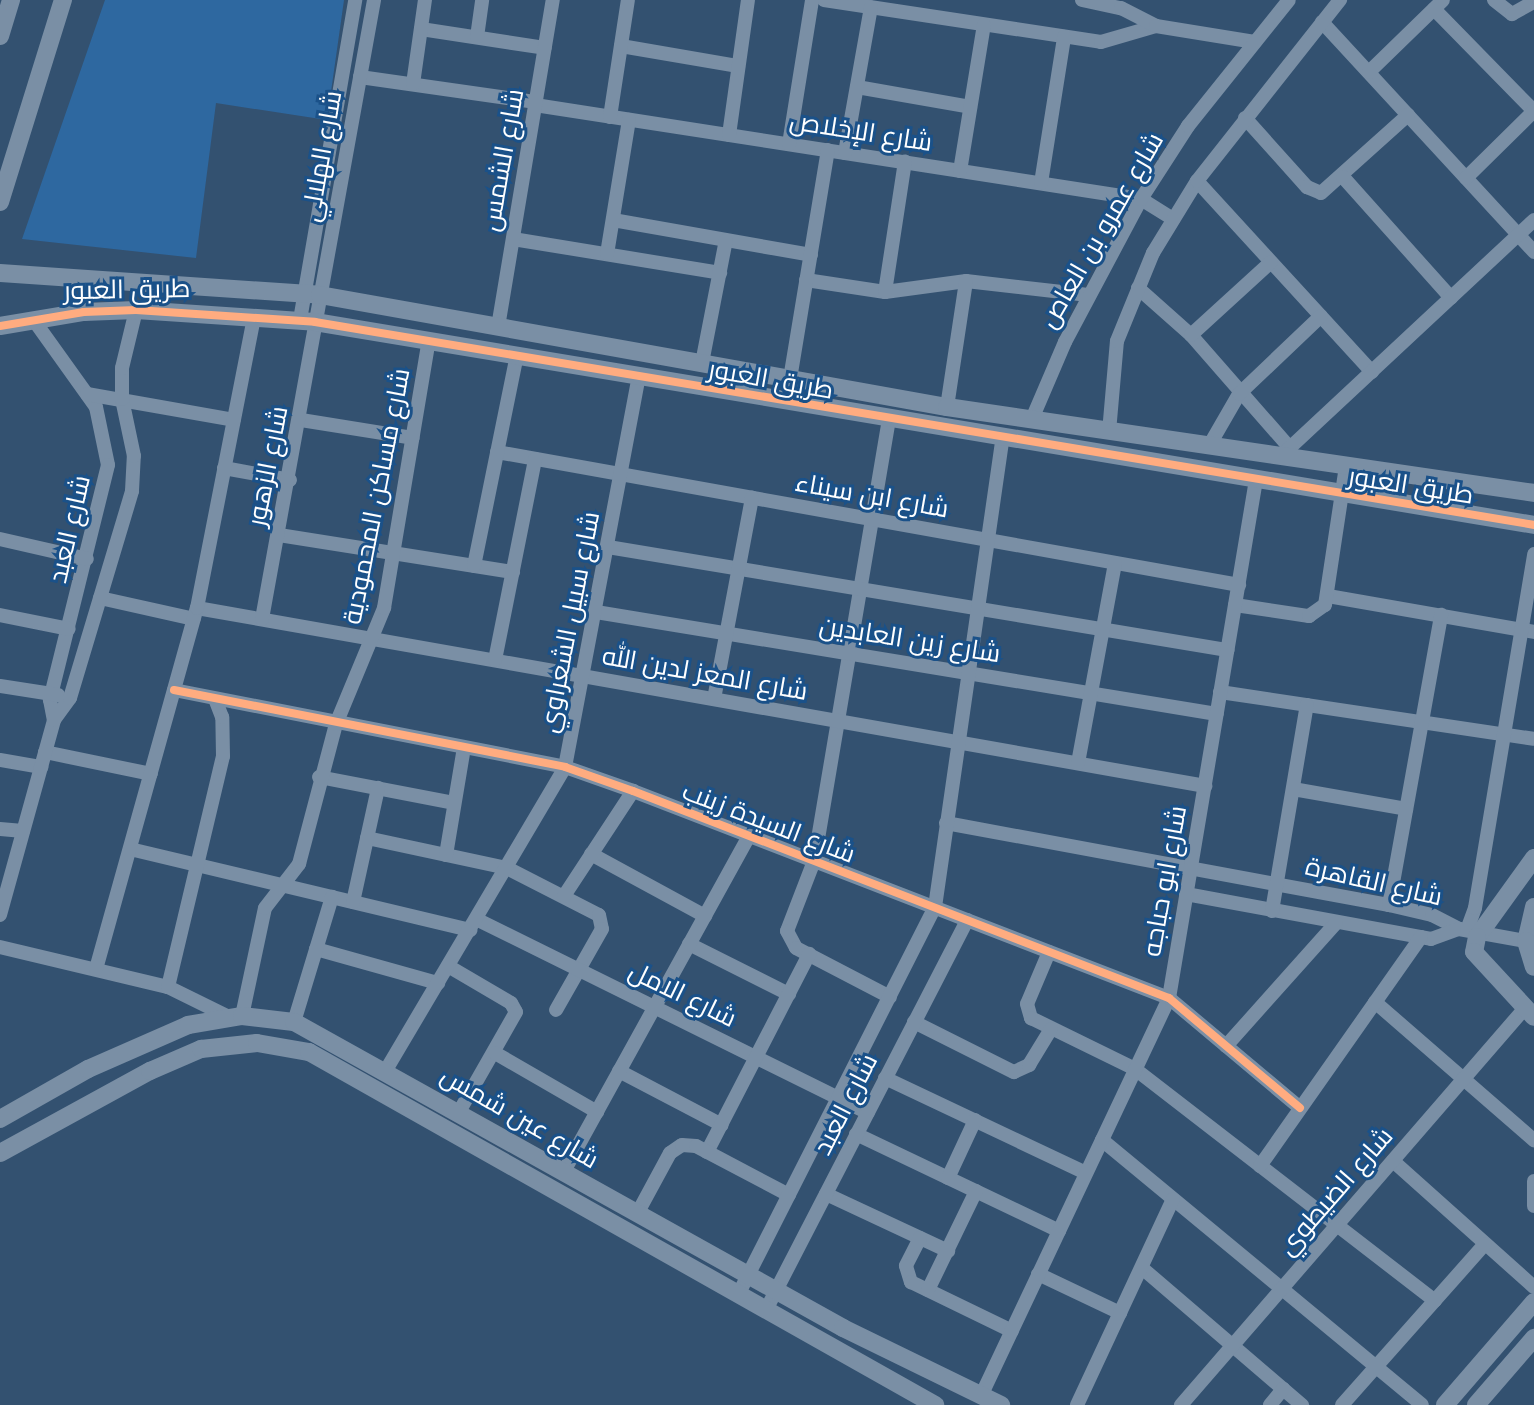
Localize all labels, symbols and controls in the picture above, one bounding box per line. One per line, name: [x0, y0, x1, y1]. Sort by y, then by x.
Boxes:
street label: شارع الشمس: [474, 86, 530, 234]
street label: شارع الهلالي: [294, 88, 348, 224]
street label: شارع الإخلاص: [787, 104, 935, 158]
street label: شارع عمرو بن العاص: [1032, 127, 1170, 333]
street label: طريق العبور: [63, 272, 191, 306]
street label: طريق العبور: [706, 353, 836, 405]
street label: شارع مساكن المحمودية: [336, 365, 416, 627]
street label: شارع الزهور: [240, 403, 294, 529]
street label: طريق العبور: [1346, 460, 1476, 510]
street label: شارع ابن سيناء: [793, 466, 951, 524]
street label: شارع العبد: [41, 472, 97, 586]
street label: شارع سبيل الشعراوي: [532, 509, 606, 735]
street label: شارع زين العابدين: [817, 609, 1003, 669]
street label: شارع المعز لدين الله: [600, 640, 810, 706]
street label: شارع السيدة زينب: [678, 775, 860, 869]
street label: شارع ابو حباجه: [1135, 803, 1193, 959]
street label: شارع القاهرة: [1302, 850, 1446, 912]
street label: شارع الامل: [624, 955, 742, 1033]
street label: شارع العبد: [806, 1048, 884, 1160]
street label: شارع عين شمس: [435, 1059, 605, 1175]
street label: شارع الضيطوي: [1271, 1121, 1399, 1261]

